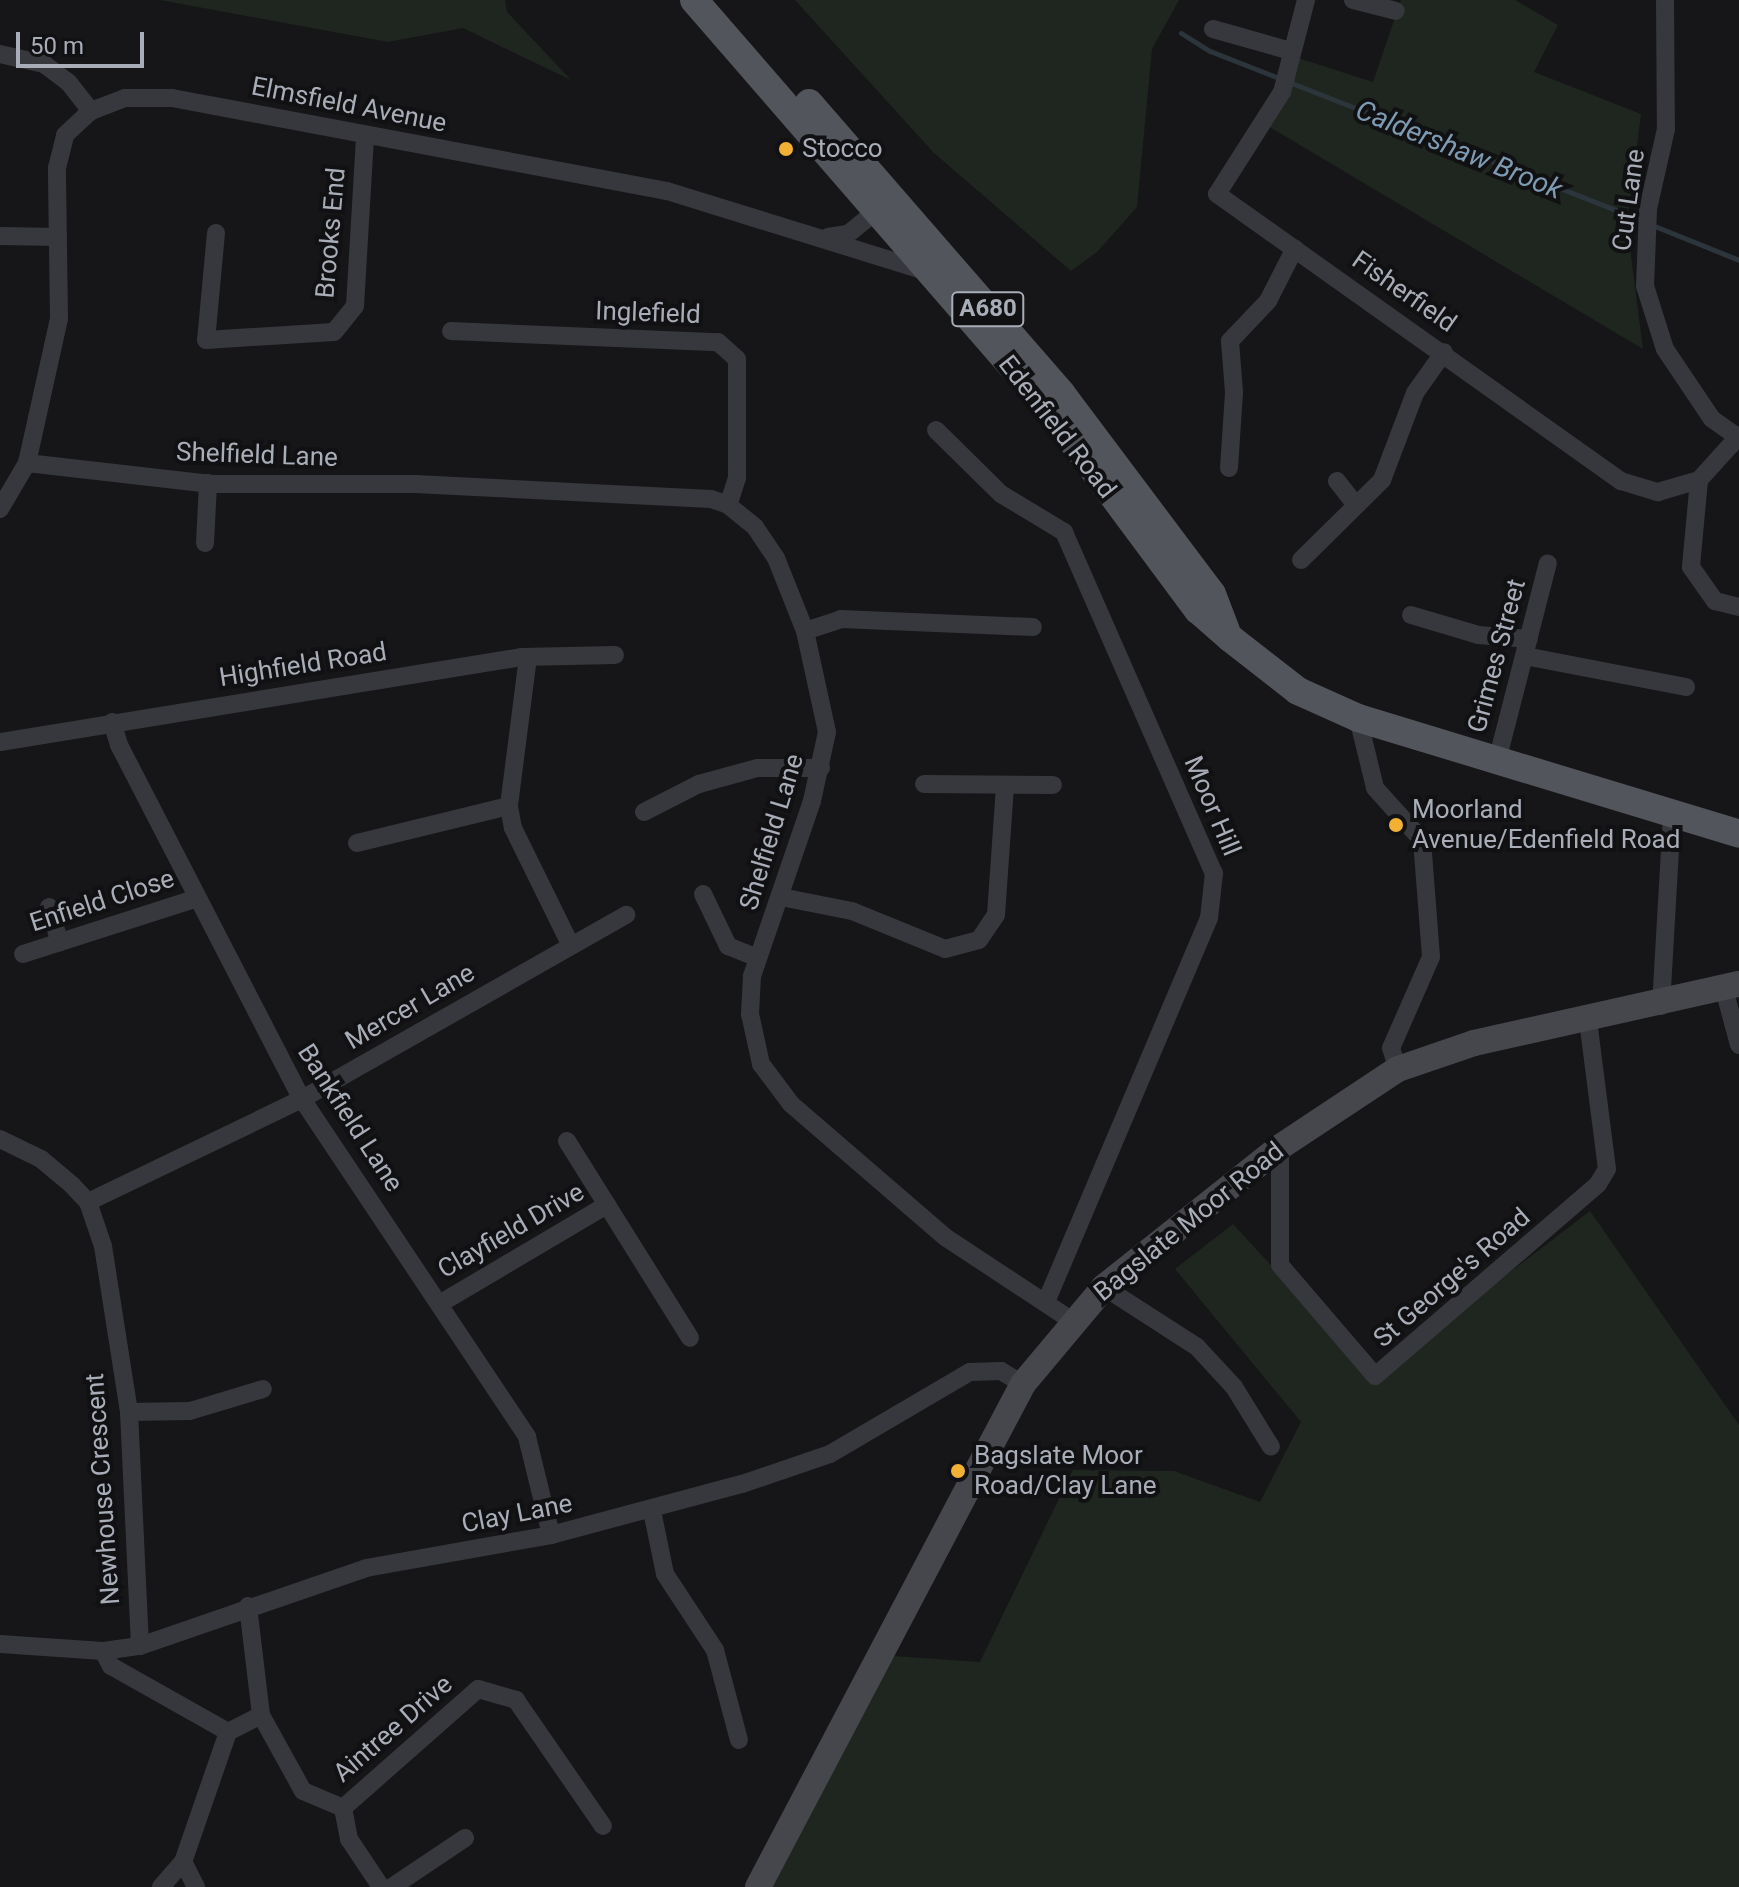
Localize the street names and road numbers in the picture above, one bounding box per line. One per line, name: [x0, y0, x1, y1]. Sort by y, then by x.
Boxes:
street label: Elmsfield Avenue: [249, 71, 449, 139]
street label: Cut Lane: [1606, 147, 1652, 253]
street label: Brooks End: [310, 166, 352, 300]
street label: Fisherfield: [1346, 245, 1462, 339]
road number: A680: [950, 289, 1026, 329]
street label: Inglefield: [595, 296, 701, 330]
street label: Edenfield Road: [992, 349, 1122, 505]
street label: Shelfield Lane: [176, 437, 338, 473]
street label: Grimes Street: [1461, 576, 1533, 736]
street label: Highfield Road: [217, 636, 389, 694]
street label: Shelfield Lane: [733, 750, 811, 914]
street label: Moor Hill: [1177, 752, 1247, 860]
street label: Enfield Close: [26, 863, 178, 939]
street label: Mercer Lane: [340, 957, 480, 1057]
street label: Bankfield Lane: [291, 1038, 409, 1198]
street label: Bagslate Moor Road: [1088, 1136, 1290, 1308]
street label: Clayfield Drive: [432, 1177, 590, 1285]
street label: St George's Road: [1368, 1202, 1536, 1354]
street label: Newhouse Crescent: [79, 1372, 127, 1606]
street label: Clay Lane: [459, 1488, 575, 1540]
street label: Aintree Drive: [327, 1669, 459, 1789]

